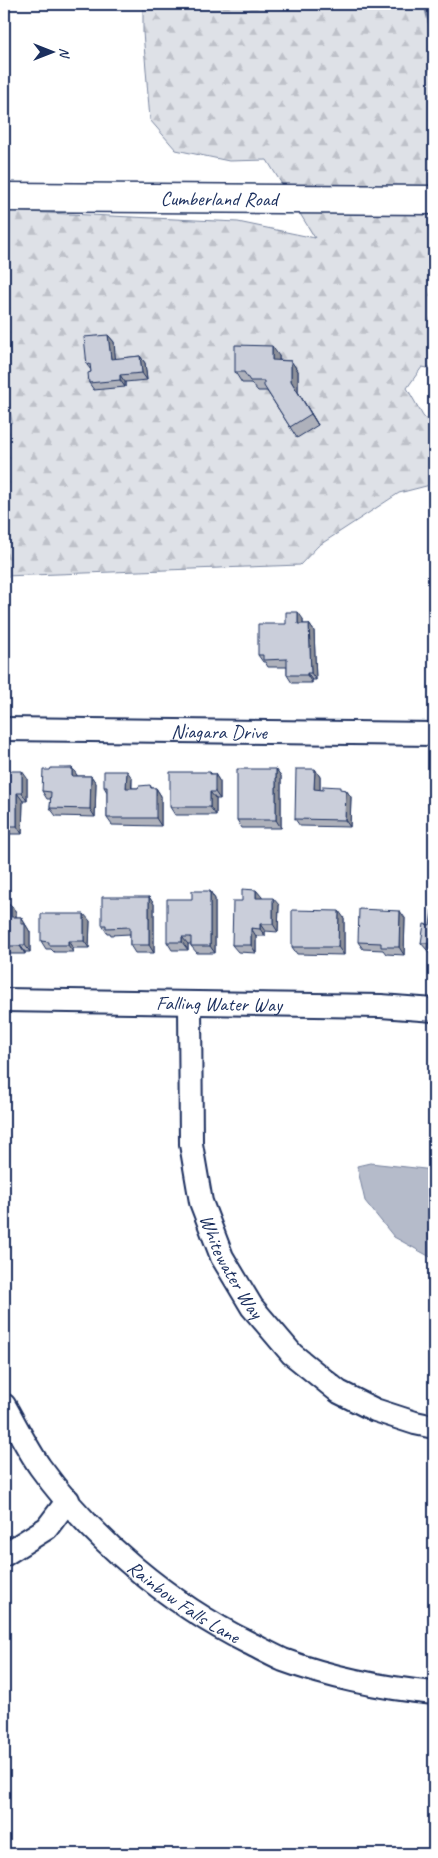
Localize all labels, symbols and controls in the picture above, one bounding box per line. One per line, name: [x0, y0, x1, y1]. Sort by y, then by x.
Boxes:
north arrow: [28, 28, 78, 78]
text: N: [56, 48, 73, 59]
street label: Cumberland Road: [160, 186, 281, 212]
street label: Niagara Drive: [171, 719, 269, 745]
street label: Falling Water Way: [156, 990, 284, 1017]
street label: Whitewater Way: [194, 1211, 270, 1325]
street label: Rainbow Falls Lane: [122, 1555, 245, 1650]

